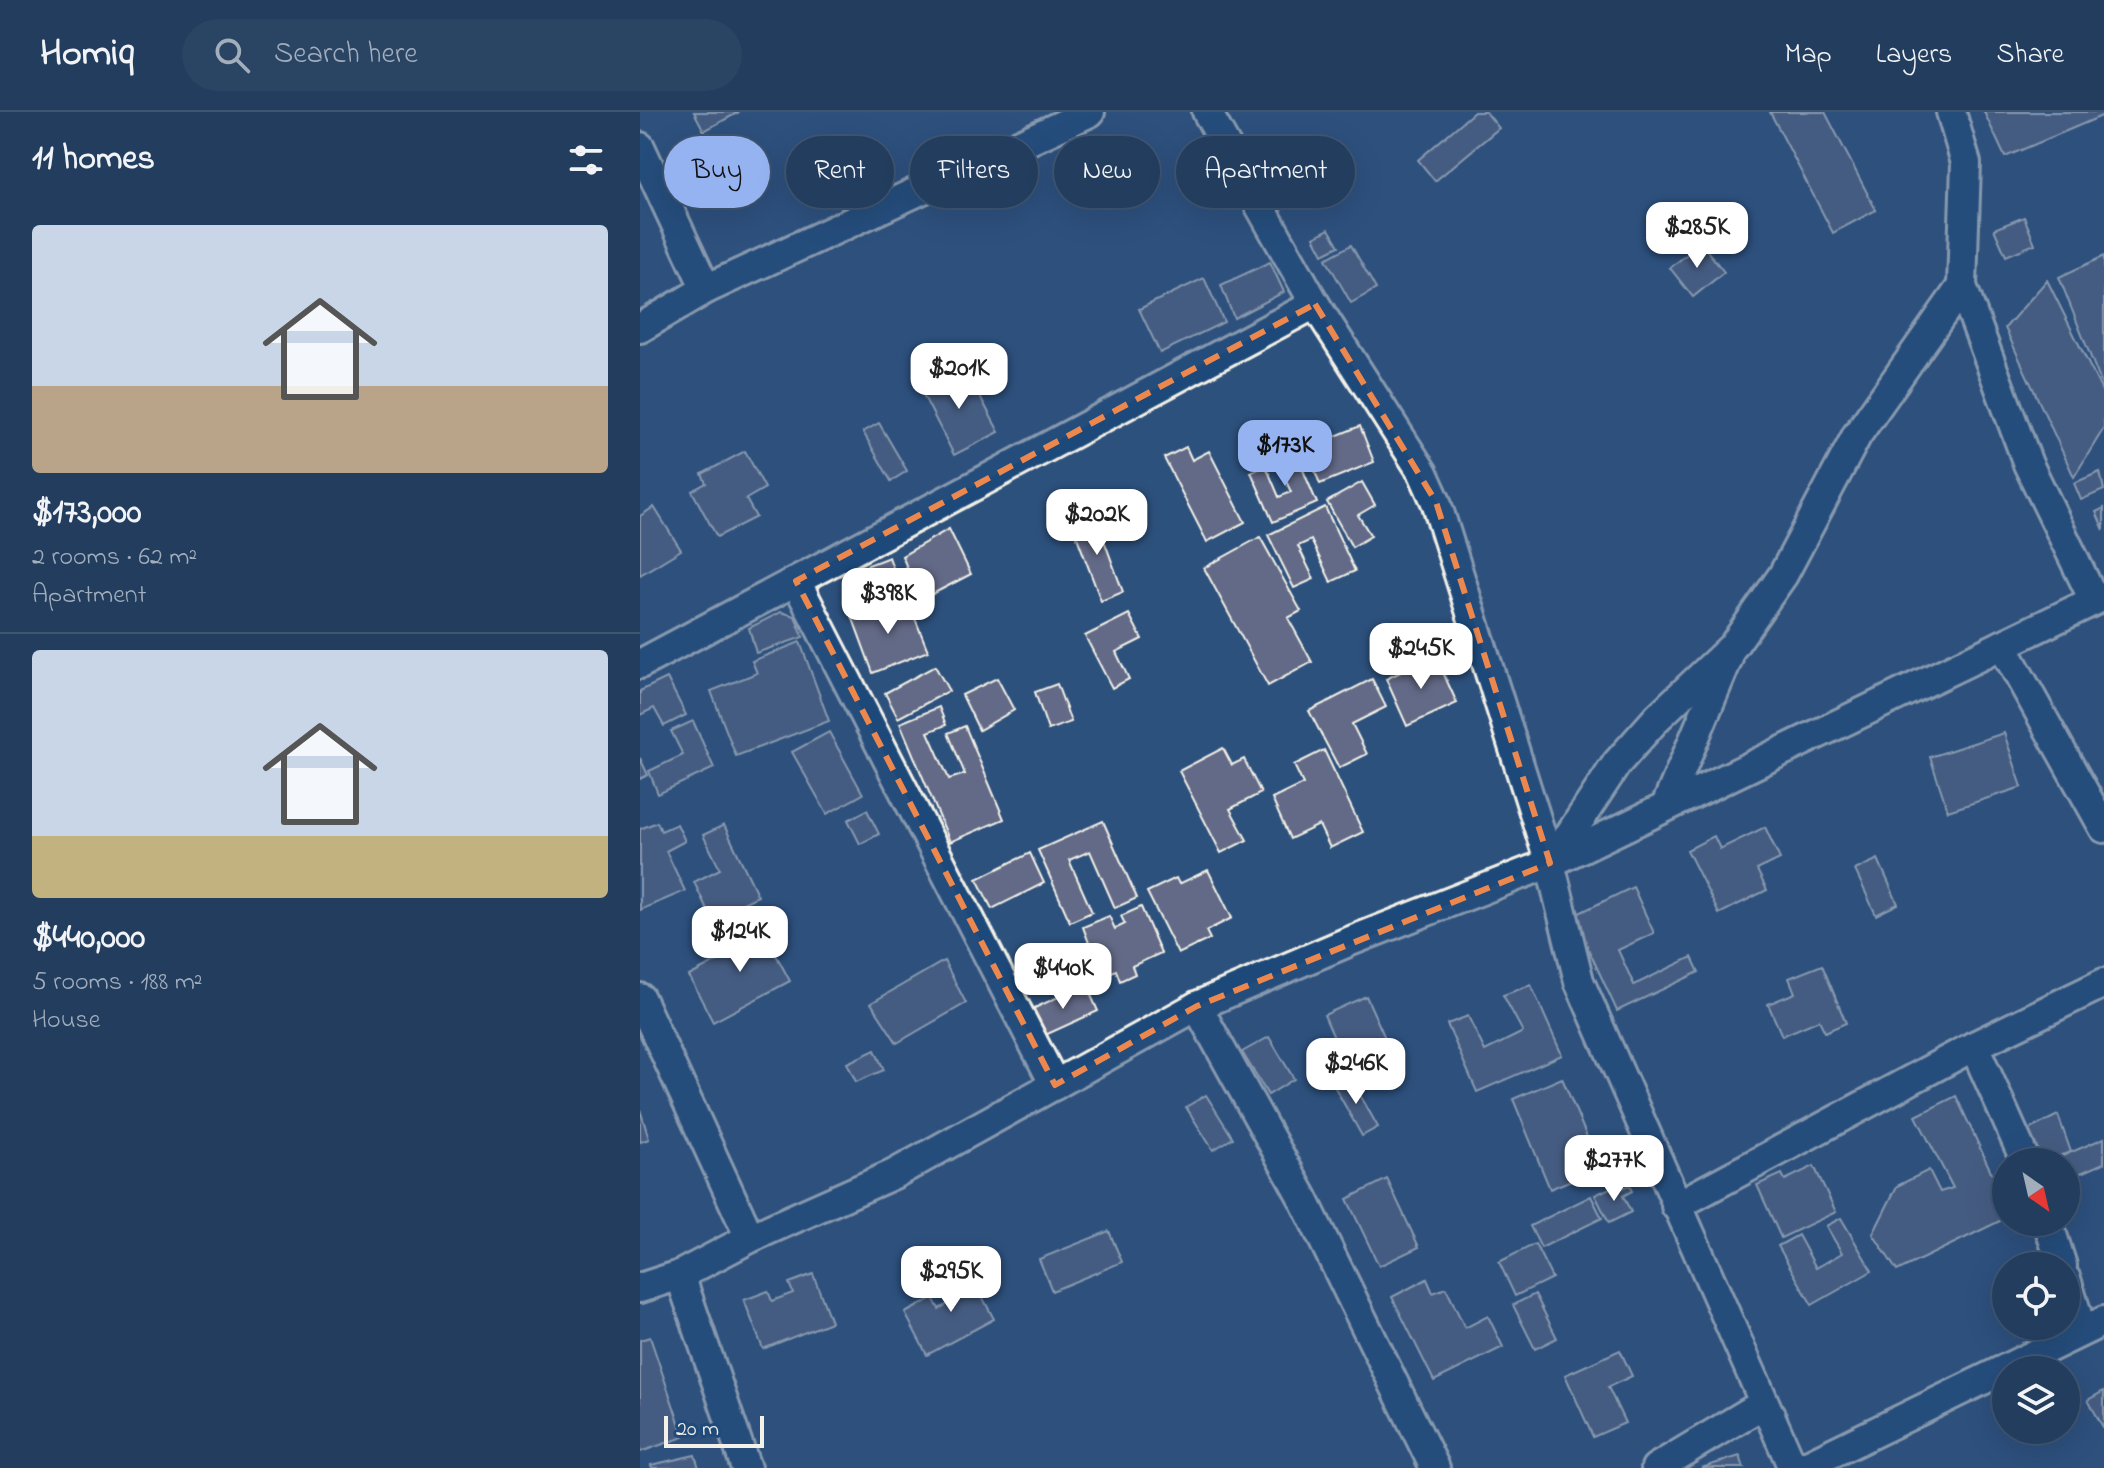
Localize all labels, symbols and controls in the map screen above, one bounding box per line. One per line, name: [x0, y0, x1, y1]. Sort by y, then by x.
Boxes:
search box: [182, 19, 742, 91]
text: Homiq: [40, 27, 134, 83]
icon: search: [210, 33, 254, 77]
text: Search here: [274, 33, 418, 77]
text: Map: [1784, 35, 1832, 76]
text: Layers: [1876, 35, 1952, 76]
text: Share: [1996, 35, 2064, 76]
text: 11 homes: [32, 135, 155, 185]
chip: Buy: [664, 136, 770, 208]
chip: Rent: [786, 136, 894, 208]
chip: Filters: [910, 136, 1038, 208]
chip: New: [1054, 136, 1160, 208]
chip: Apartment: [1176, 136, 1355, 208]
icon: filters: [564, 138, 608, 182]
pin: $285K: [1641, 202, 1753, 270]
text: $285K: [1664, 209, 1730, 247]
icon: home: [248, 277, 392, 421]
pin: $201K: [903, 343, 1015, 411]
text: $201K: [929, 350, 989, 388]
pin: $173K: [1229, 420, 1341, 488]
text: $173K: [1256, 427, 1314, 465]
text: $173,000: [32, 489, 141, 539]
pin: $202K: [1041, 489, 1153, 557]
text: $202K: [1064, 496, 1130, 534]
text: 2 rooms · 62 m²: [32, 539, 197, 577]
pin: $398K: [832, 568, 944, 636]
text: $398K: [860, 575, 916, 613]
text: Apartment: [32, 577, 146, 615]
pin: $245K: [1365, 623, 1477, 691]
text: $245K: [1388, 630, 1454, 668]
icon: home: [248, 702, 392, 846]
pin: $124K: [684, 906, 796, 974]
text: $124K: [710, 913, 770, 951]
text: $440,000: [32, 914, 145, 964]
pin: $440K: [1007, 943, 1119, 1011]
text: $440K: [1033, 950, 1094, 988]
text: 5 rooms · 188 m²: [32, 964, 203, 1002]
text: House: [32, 1002, 100, 1040]
pin: $246K: [1300, 1038, 1412, 1106]
text: $246K: [1324, 1045, 1388, 1083]
pin: $277K: [1558, 1135, 1670, 1203]
text: $277K: [1583, 1142, 1645, 1180]
north arrow: [1992, 1148, 2080, 1236]
map controls: [1992, 1148, 2080, 1444]
pin: $295K: [895, 1246, 1007, 1314]
button: locate: [1992, 1252, 2080, 1340]
text: $295K: [919, 1253, 983, 1291]
button: layers: [1992, 1356, 2080, 1444]
scale bar: [664, 1412, 764, 1448]
text: 20 m: [676, 1414, 719, 1446]

